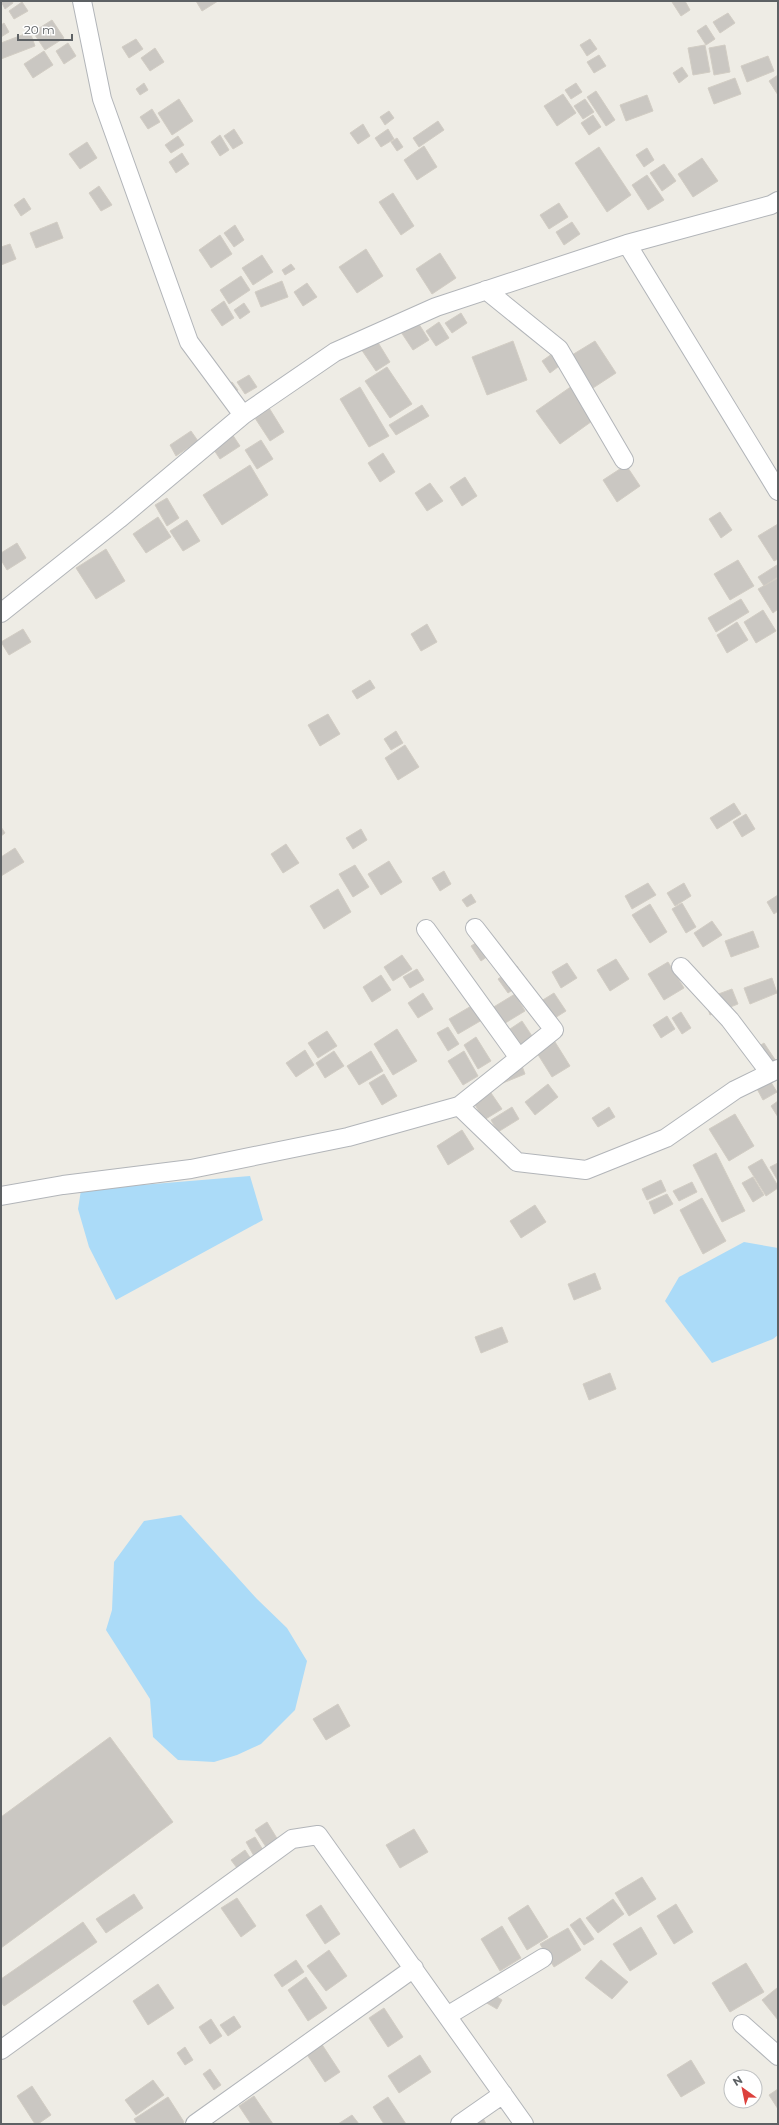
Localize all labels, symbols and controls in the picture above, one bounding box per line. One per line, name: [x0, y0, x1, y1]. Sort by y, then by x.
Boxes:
scale bar: [18, 16, 72, 42]
text: 20 m: [24, 22, 55, 37]
north arrow: [723, 2069, 763, 2109]
text: N: [730, 2072, 745, 2089]

